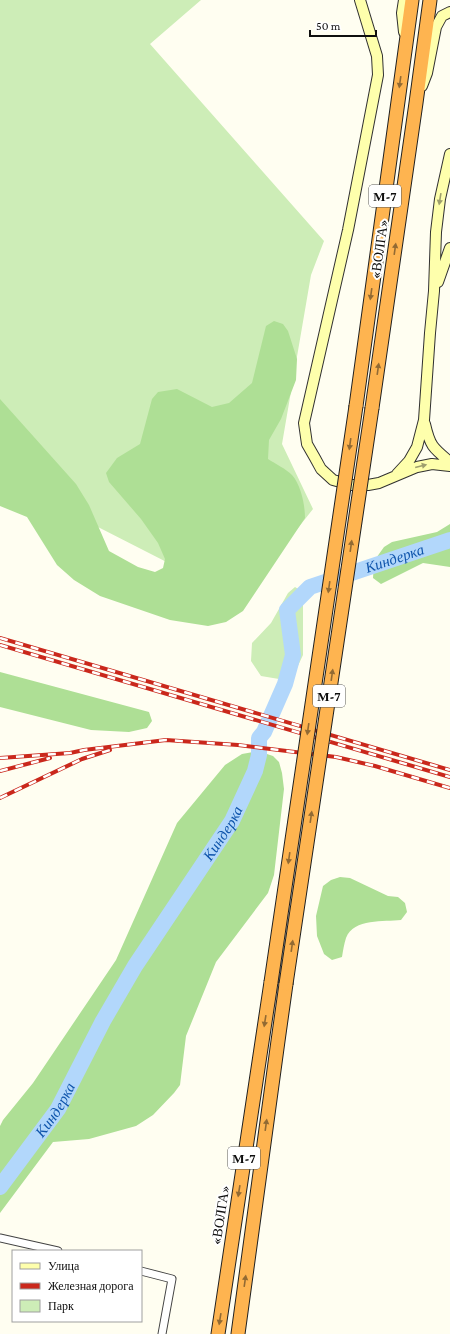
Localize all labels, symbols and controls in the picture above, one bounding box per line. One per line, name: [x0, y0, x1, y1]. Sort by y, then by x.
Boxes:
scale bar: [310, 12, 376, 38]
text: 50 m: [316, 19, 341, 33]
one-way arrow: [397, 76, 403, 88]
road number: М-7: [369, 185, 401, 207]
one-way arrow: [437, 193, 443, 205]
street label: «ВОЛГА»: [367, 218, 391, 280]
one-way arrow: [392, 242, 398, 255]
one-way arrow: [368, 288, 374, 300]
one-way arrow: [375, 363, 381, 375]
one-way arrow: [347, 438, 353, 450]
one-way arrow: [415, 463, 428, 469]
one-way arrow: [348, 540, 354, 552]
water label: Киндерка: [362, 541, 426, 576]
one-way arrow: [326, 580, 332, 593]
one-way arrow: [329, 669, 335, 681]
road number: М-7: [313, 685, 345, 707]
one-way arrow: [305, 723, 311, 735]
water label: Киндерка: [199, 804, 246, 864]
one-way arrow: [308, 811, 314, 823]
one-way arrow: [286, 852, 292, 864]
one-way arrow: [289, 940, 295, 952]
one-way arrow: [262, 1015, 268, 1027]
water label: Киндерка: [31, 1080, 78, 1141]
one-way arrow: [263, 1119, 269, 1131]
road number: М-7: [228, 1147, 260, 1169]
street label: «ВОЛГА»: [207, 1184, 233, 1246]
one-way arrow: [236, 1185, 242, 1197]
legend: [12, 1250, 142, 1322]
text: Улица: [48, 1259, 80, 1273]
one-way arrow: [242, 1275, 248, 1288]
text: Железная дорога: [48, 1279, 134, 1293]
text: Парк: [48, 1299, 74, 1313]
one-way arrow: [217, 1313, 223, 1325]

